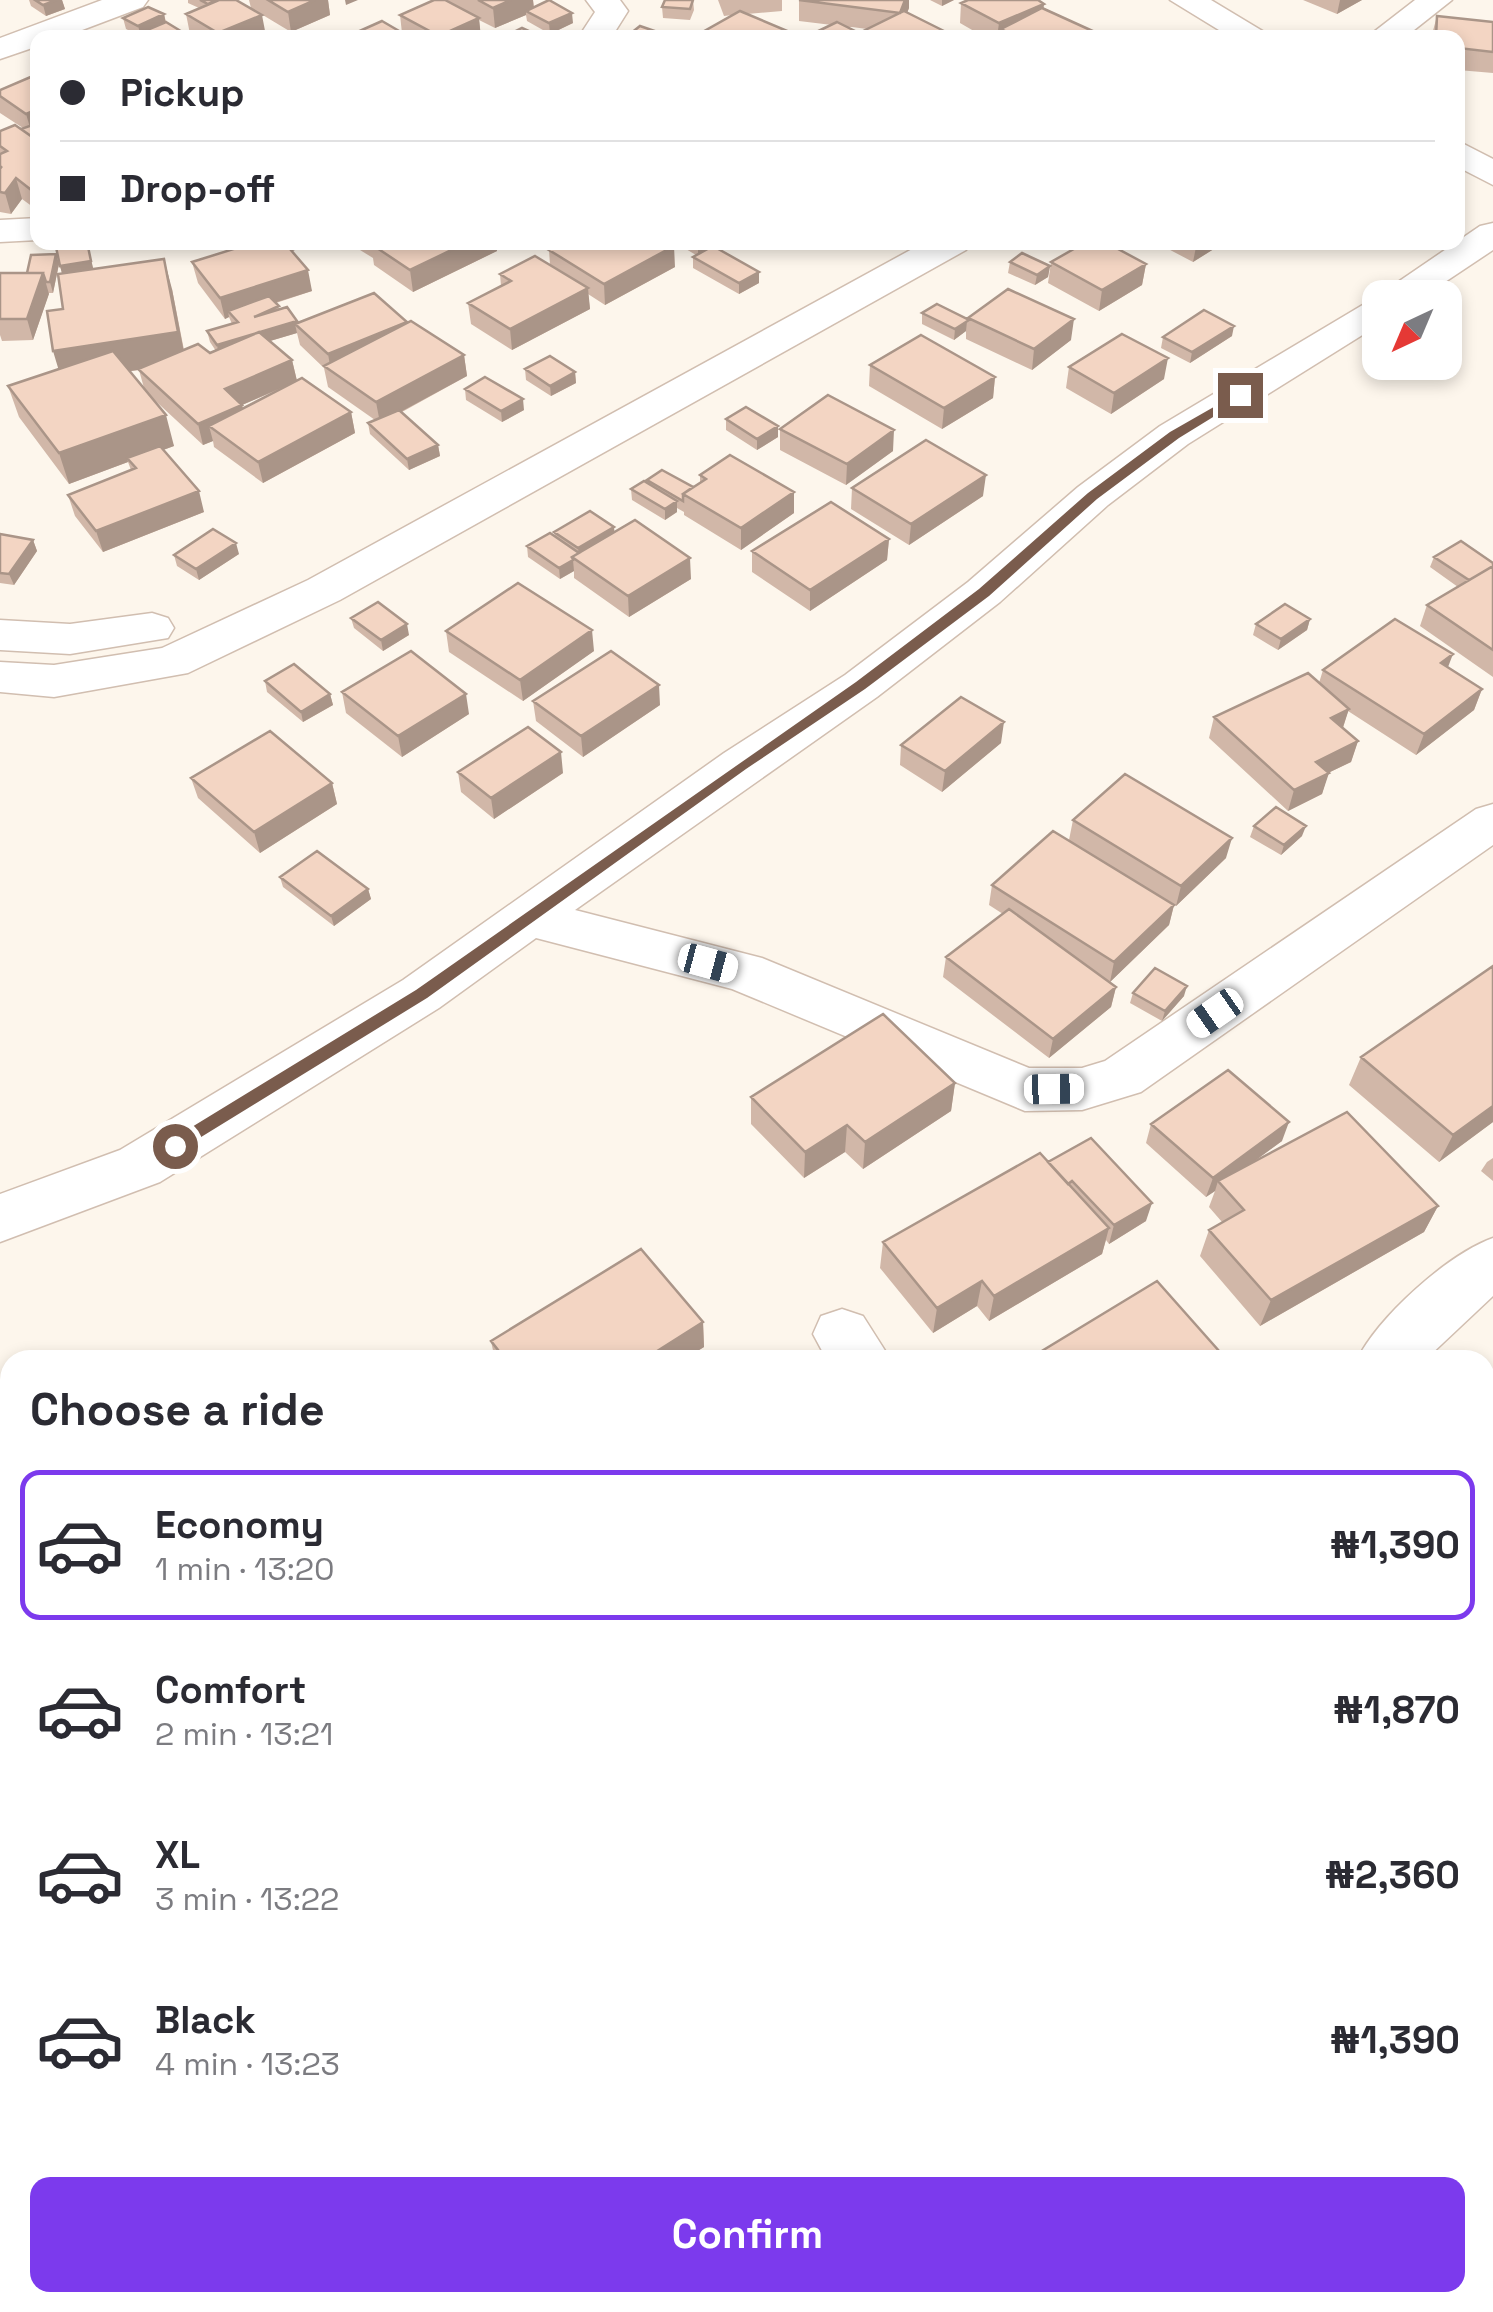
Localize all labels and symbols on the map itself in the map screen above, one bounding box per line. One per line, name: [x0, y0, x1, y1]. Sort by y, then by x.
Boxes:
north arrow: [1362, 280, 1462, 380]
route end: [1218, 373, 1263, 418]
car: [675, 941, 741, 985]
car: [1182, 984, 1248, 1042]
car: [1024, 1073, 1084, 1105]
route start: [153, 1124, 198, 1169]

